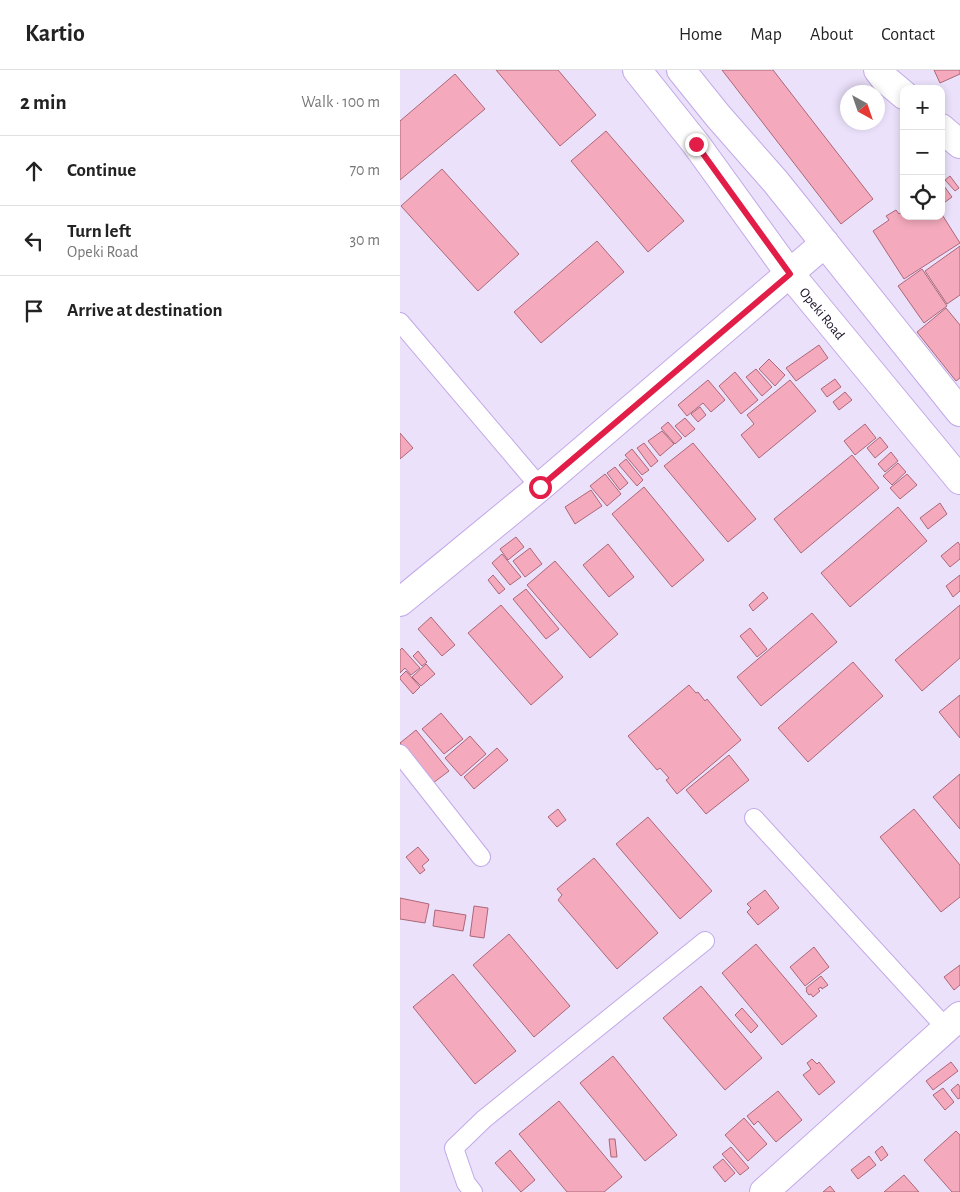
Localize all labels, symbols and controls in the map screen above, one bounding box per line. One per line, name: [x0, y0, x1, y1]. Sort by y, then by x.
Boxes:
text: Kartio: [25, 22, 85, 46]
text: Home: [679, 26, 722, 44]
text: Map: [750, 26, 782, 44]
text: About: [810, 26, 853, 44]
text: Contact: [881, 26, 935, 44]
north arrow: [840, 85, 885, 130]
map controls: [900, 85, 945, 220]
button: +: [900, 85, 945, 130]
text: 2 min: [20, 92, 67, 113]
text: Walk · 100 m: [301, 94, 380, 110]
button: −: [900, 130, 945, 175]
route end: [685, 133, 708, 156]
icon: ahead: [20, 157, 48, 185]
text: Continue: [67, 161, 136, 180]
text: 70 m: [349, 162, 380, 178]
button: locate: [900, 175, 945, 220]
text: Turn left: [67, 222, 131, 241]
icon: left: [20, 227, 48, 255]
text: 30 m: [350, 232, 380, 248]
text: Opeki Road: [67, 244, 138, 260]
street label: Opeki Road: [796, 285, 847, 342]
icon: arrive: [20, 297, 48, 325]
text: Arrive at destination: [67, 301, 223, 320]
route start: [529, 476, 552, 499]

